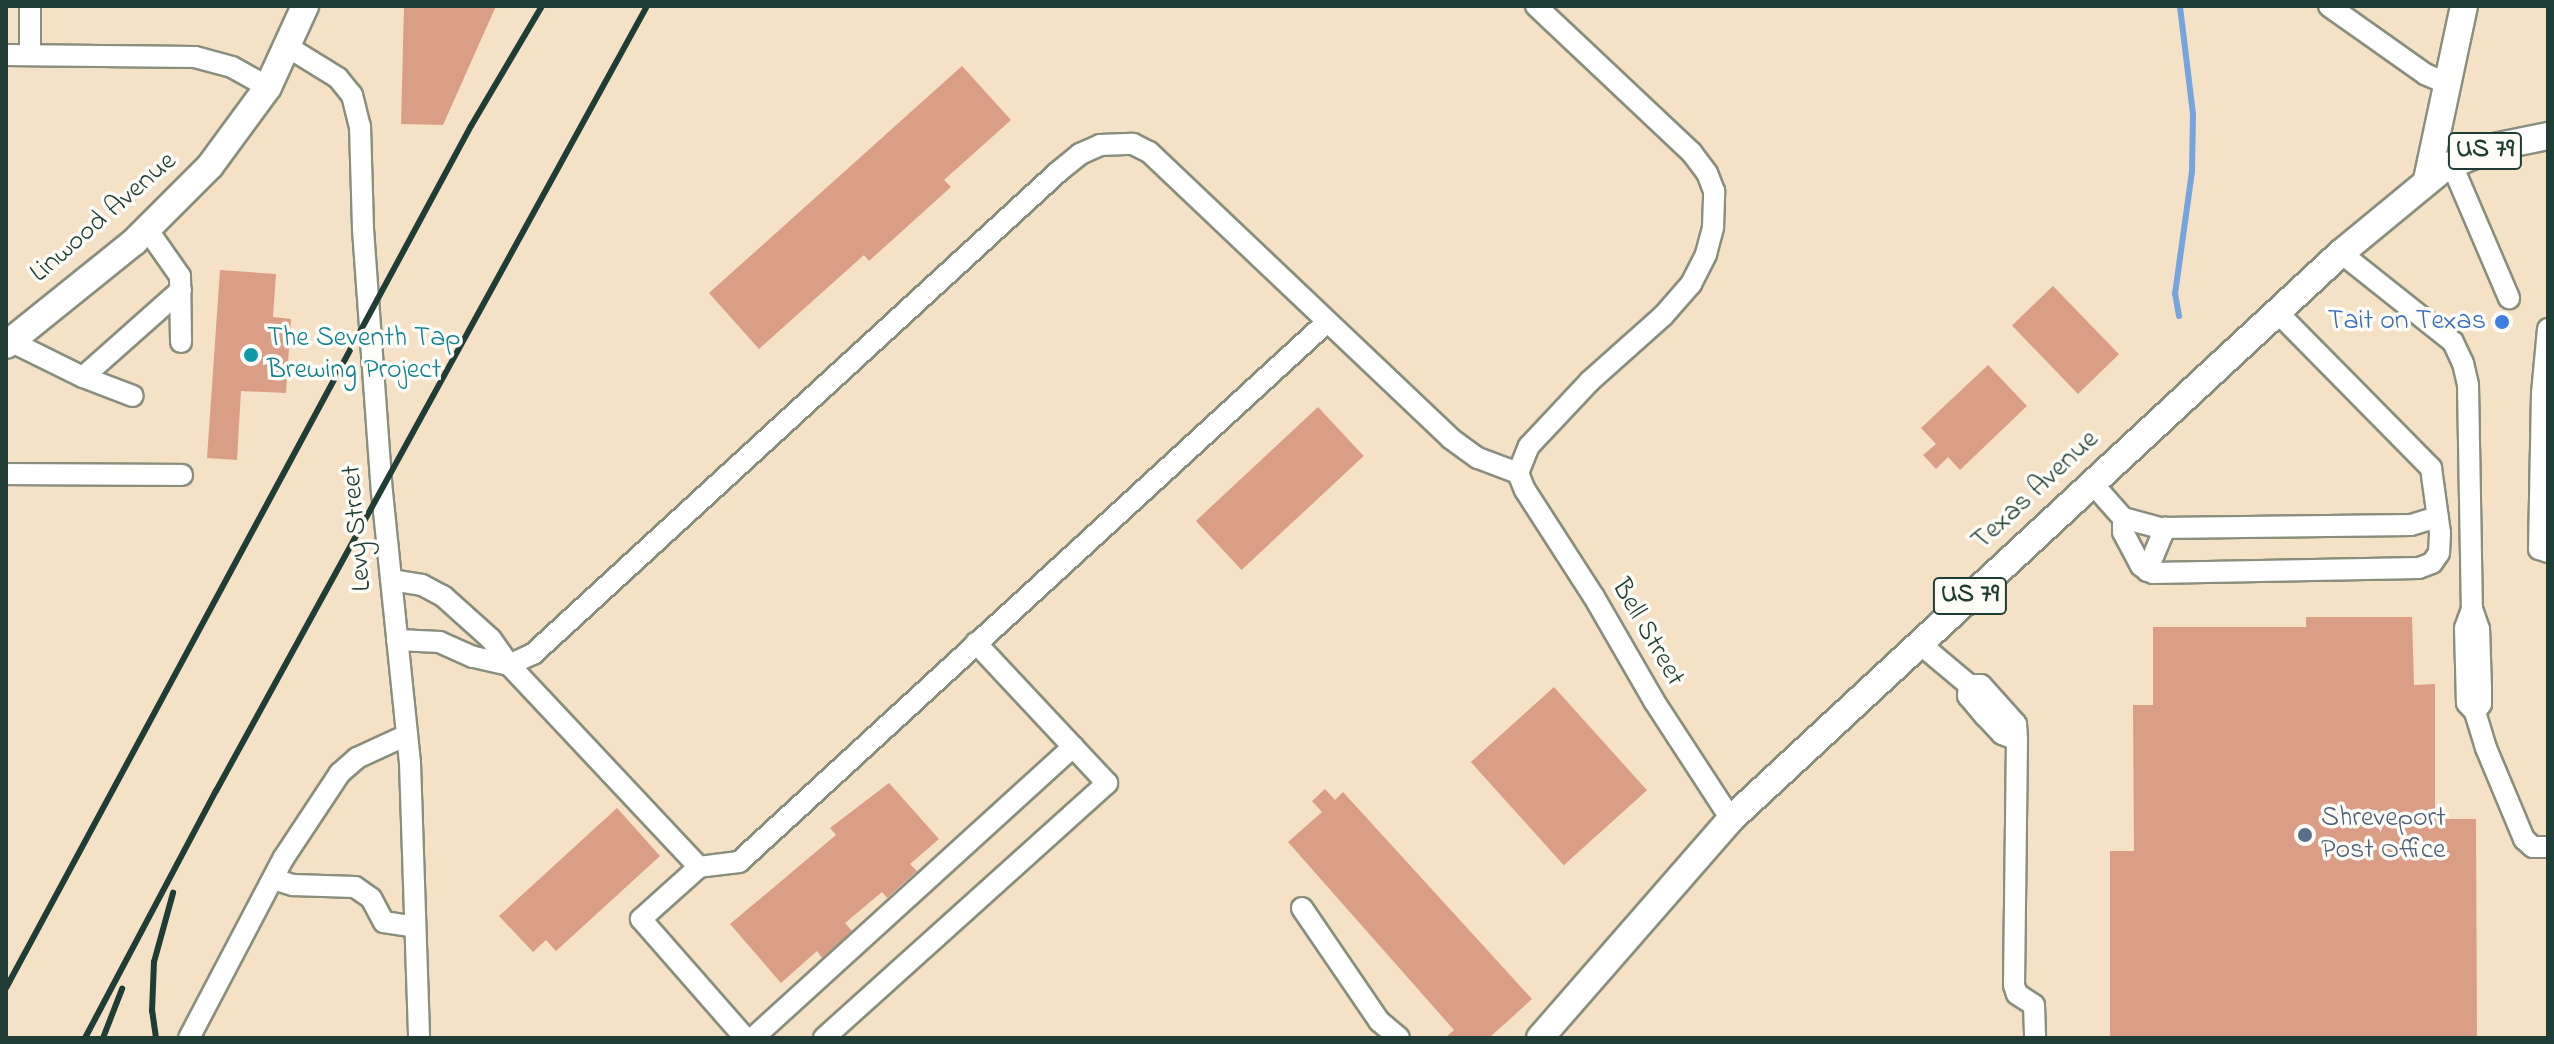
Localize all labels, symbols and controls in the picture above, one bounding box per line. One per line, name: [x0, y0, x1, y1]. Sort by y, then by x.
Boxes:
road number: US 79: [2447, 129, 2523, 173]
street label: Linwood Avenue: [24, 145, 184, 291]
place label: Tait on Texas: [2328, 305, 2486, 339]
marker: Tait on Texas: [2493, 313, 2511, 331]
place label: The Seventh Tap Brewing Project: [267, 322, 461, 388]
marker: The Seventh Tap Brewing Project: [242, 346, 260, 364]
street label: Texas Avenue: [1966, 424, 2106, 558]
street label: Levy Street: [336, 463, 380, 593]
street label: Bell Street: [1603, 573, 1691, 693]
road number: US 79: [1932, 574, 2008, 618]
place label: Shreveport Post Office: [2321, 802, 2446, 868]
marker: Shreveport Post Office: [2296, 826, 2314, 844]

